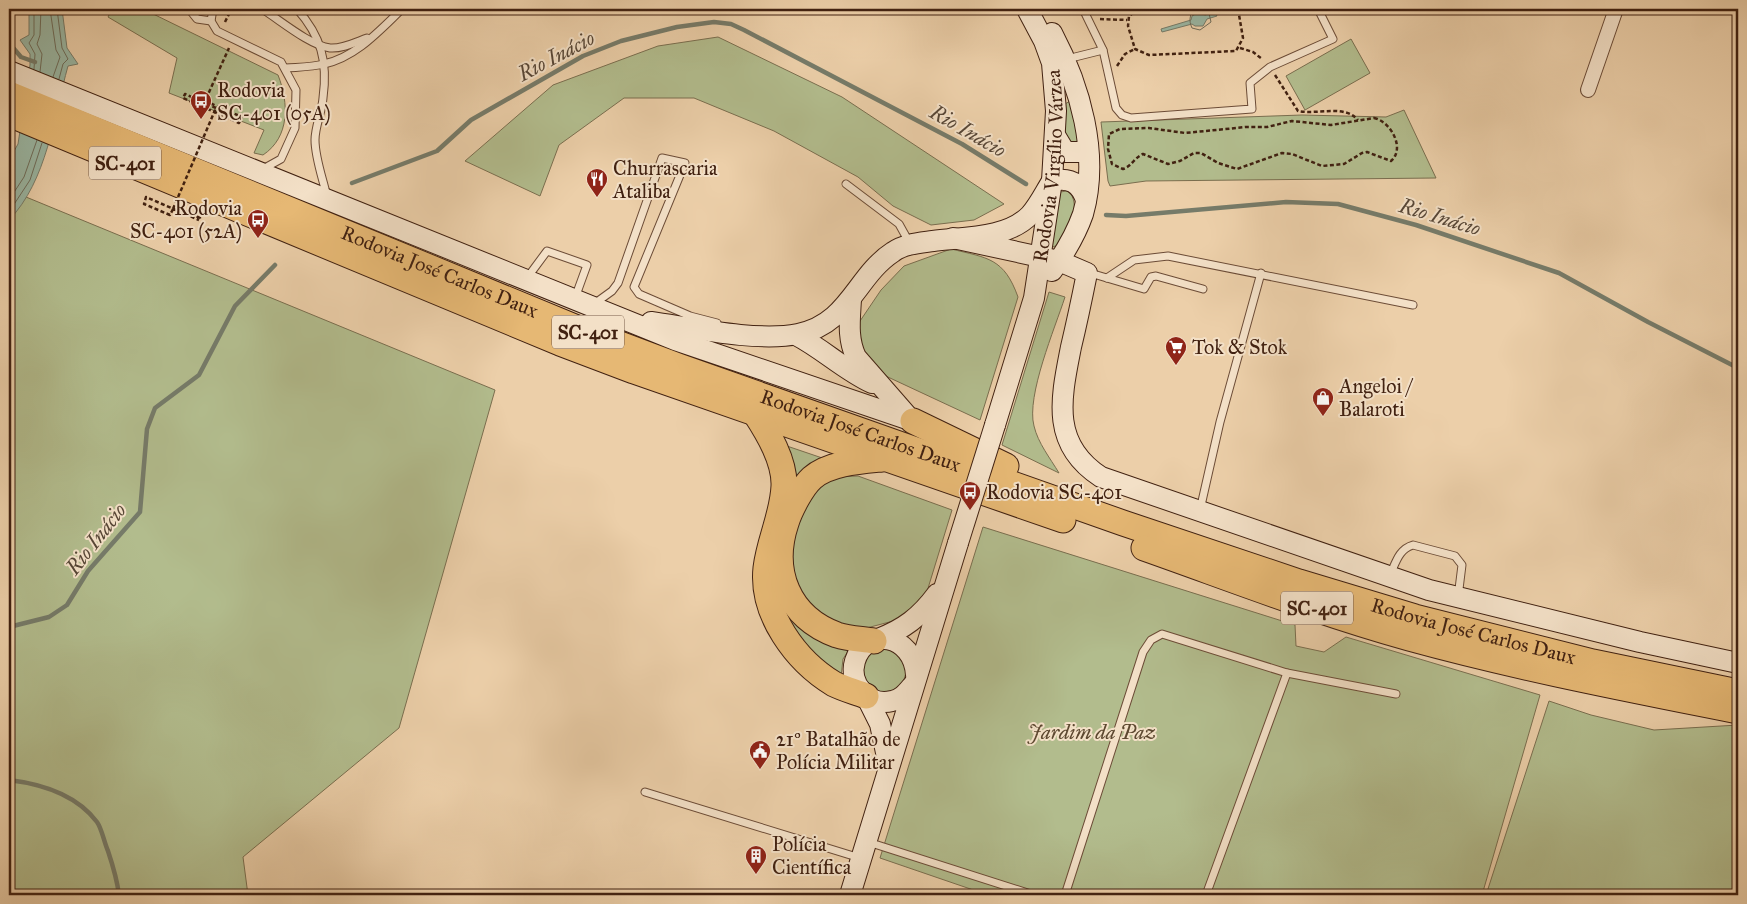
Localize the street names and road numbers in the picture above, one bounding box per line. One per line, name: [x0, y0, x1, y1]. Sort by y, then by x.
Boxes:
street label: Rodovia Virgílio Várzea: [1028, 68, 1068, 264]
road number: SC-401: [89, 146, 161, 180]
street label: Rodovia José Carlos Daux: [338, 220, 542, 323]
road number: SC-401: [552, 316, 624, 348]
street label: Rodovia José Carlos Daux: [757, 384, 964, 477]
road number: SC-401: [1281, 592, 1353, 624]
street label: Rodovia José Carlos Daux: [1368, 592, 1578, 669]

